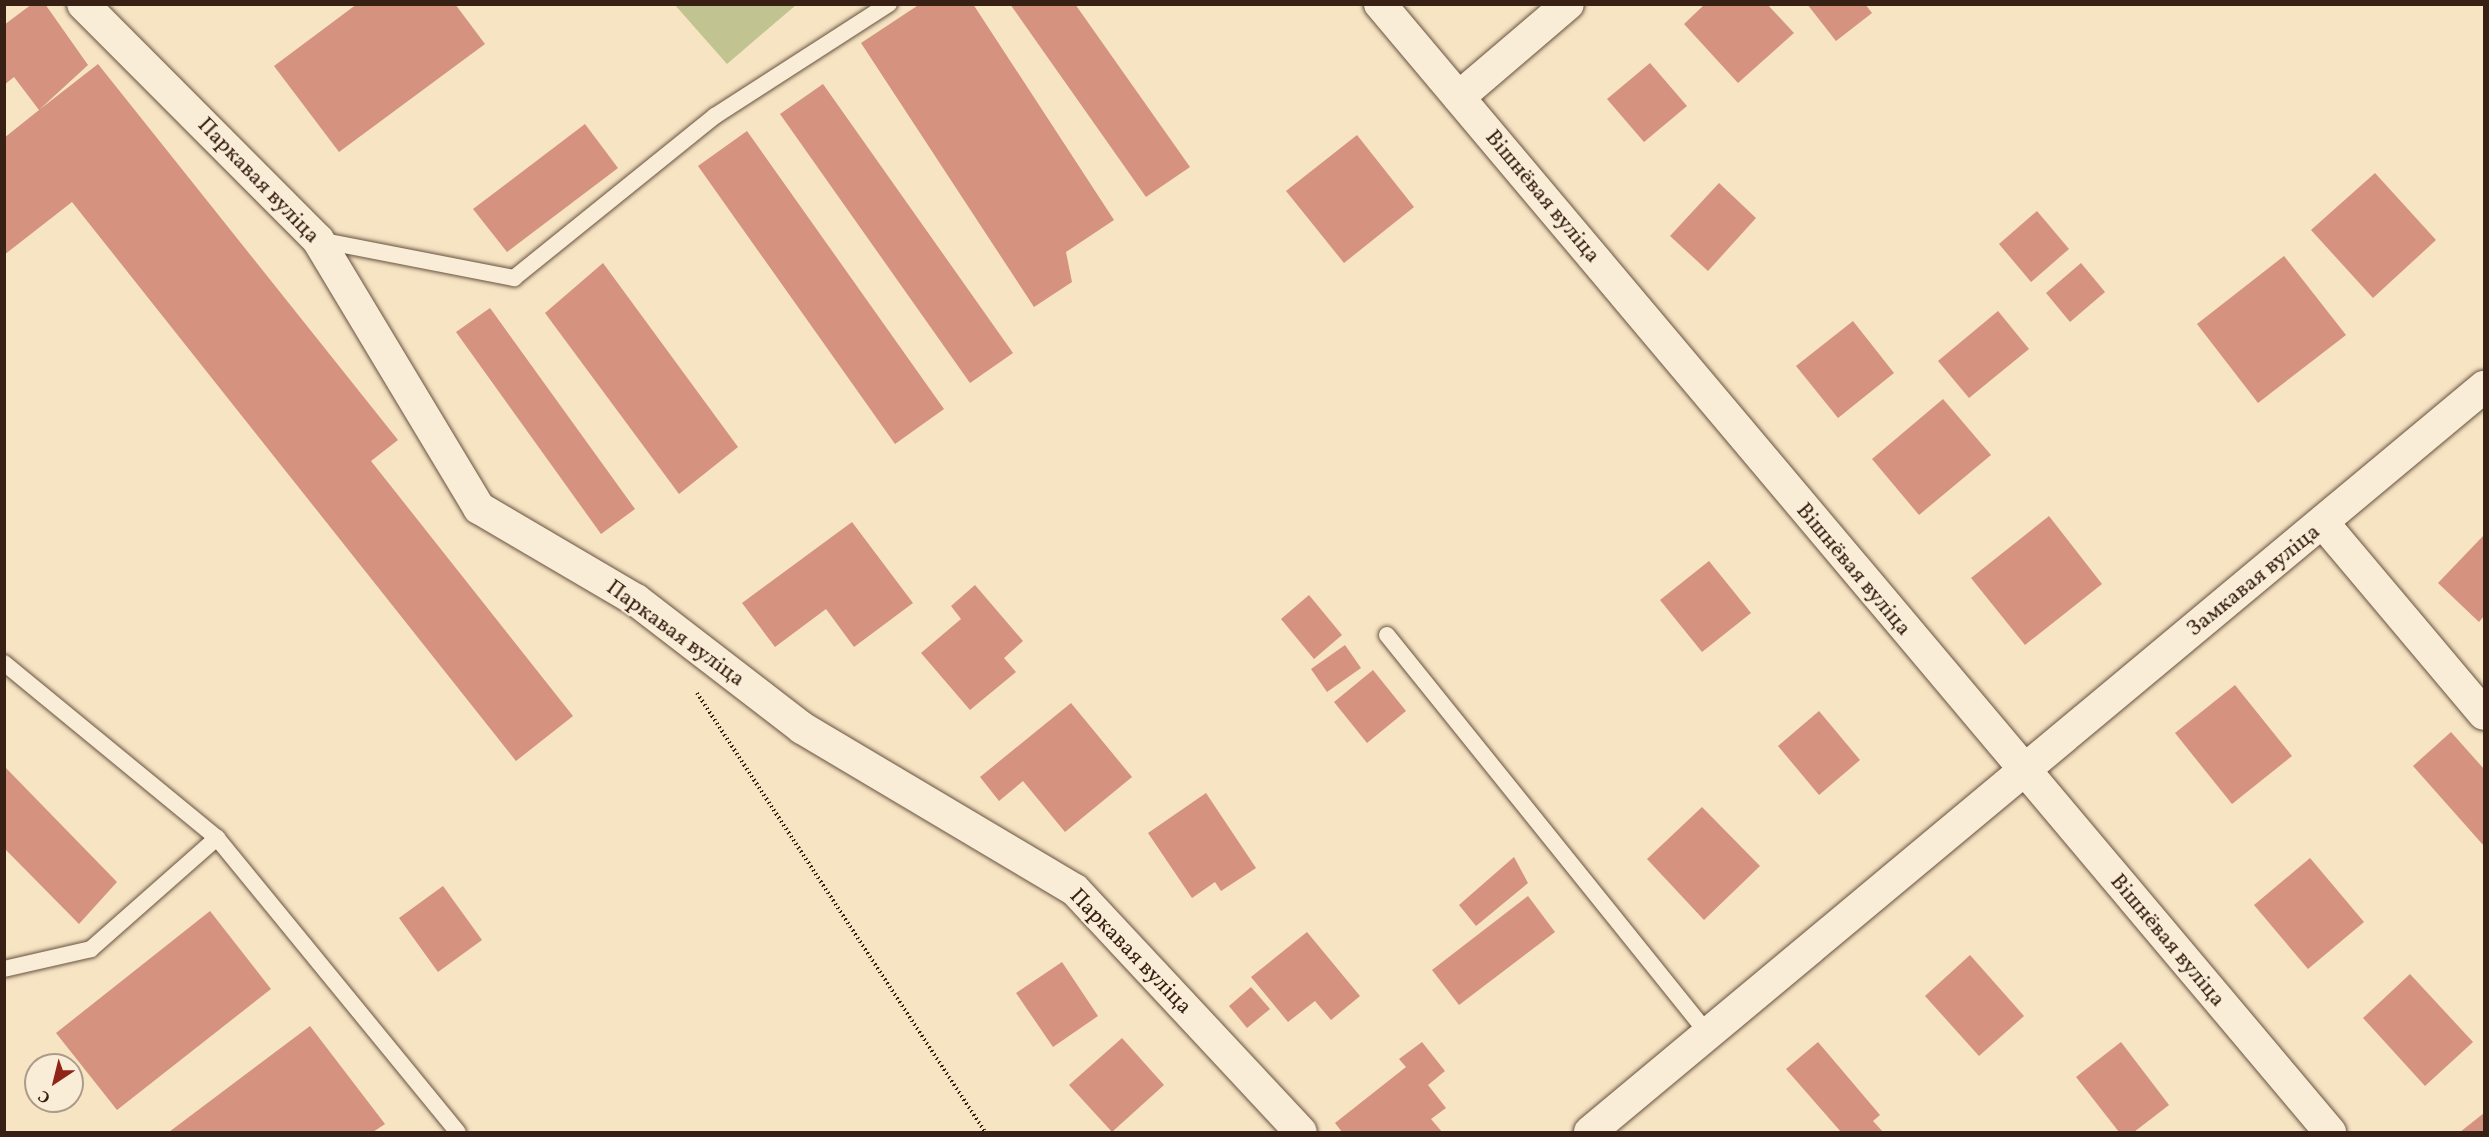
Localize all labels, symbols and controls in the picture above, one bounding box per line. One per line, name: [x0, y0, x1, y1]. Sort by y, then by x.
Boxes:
street label: Паркавая вуліца: [191, 113, 325, 249]
street label: Вішнёвая вуліца: [1479, 125, 1605, 269]
street label: Вішнёвая вуліца: [1790, 498, 1916, 642]
street label: Замкавая вуліца: [2182, 519, 2326, 643]
street label: Паркавая вуліца: [601, 575, 749, 693]
street label: Вішнёвая вуліца: [2104, 869, 2230, 1013]
street label: Паркавая вуліца: [1063, 884, 1197, 1020]
north arrow: [24, 1053, 84, 1113]
text: С: [34, 1084, 55, 1108]

